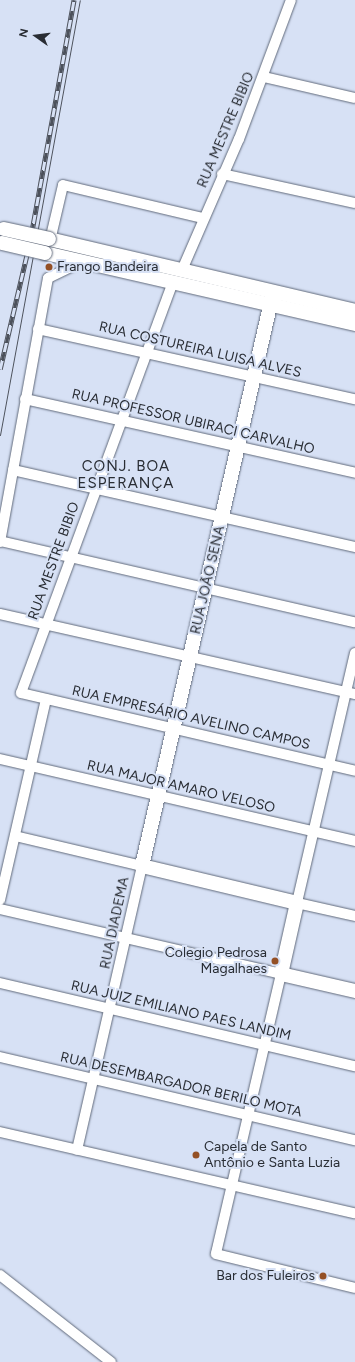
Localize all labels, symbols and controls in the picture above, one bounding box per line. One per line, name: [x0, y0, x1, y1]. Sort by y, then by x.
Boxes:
north arrow: [16, 16, 56, 56]
text: N: [17, 27, 31, 39]
street label: RUA MESTRE BIBIO: [194, 70, 258, 190]
place label: Frango Bandeira: [57, 259, 158, 275]
marker: Frango Bandeira: [44, 262, 54, 272]
street label: RUA COSTUREIRA LUISA ALVES: [97, 319, 303, 381]
street label: RUA PROFESSOR UBIRACI CARVALHO: [70, 386, 316, 458]
district label: CONJ. BOA ESPERANÇA: [78, 457, 174, 492]
street label: RUA MESTRE BIBIO: [25, 500, 83, 622]
street label: RUA JOÃO SENA: [187, 524, 229, 636]
street label: RUA EMPRESÁRIO AVELINO CAMPOS: [70, 682, 312, 754]
street label: RUA MAJOR AMARO VELOSO: [85, 757, 277, 817]
street label: RUA DIADEMA: [97, 875, 133, 971]
place label: Colegio Pedrosa Magalhaes: [165, 945, 267, 978]
marker: Colegio Pedrosa Magalhaes: [270, 956, 280, 966]
street label: RUA JUIZ EMILIANO PAES LANDIM: [69, 977, 293, 1045]
street label: RUA DESEMBARGADOR BERILO MOTA: [59, 1049, 303, 1121]
place label: Capela de Santo Antônio e Santa Luzia: [204, 1139, 340, 1172]
marker: Capela de Santo Antônio e Santa Luzia: [191, 1150, 201, 1160]
place label: Bar dos Fuleiros: [216, 1268, 315, 1284]
marker: Bar dos Fuleiros: [318, 1271, 328, 1281]

